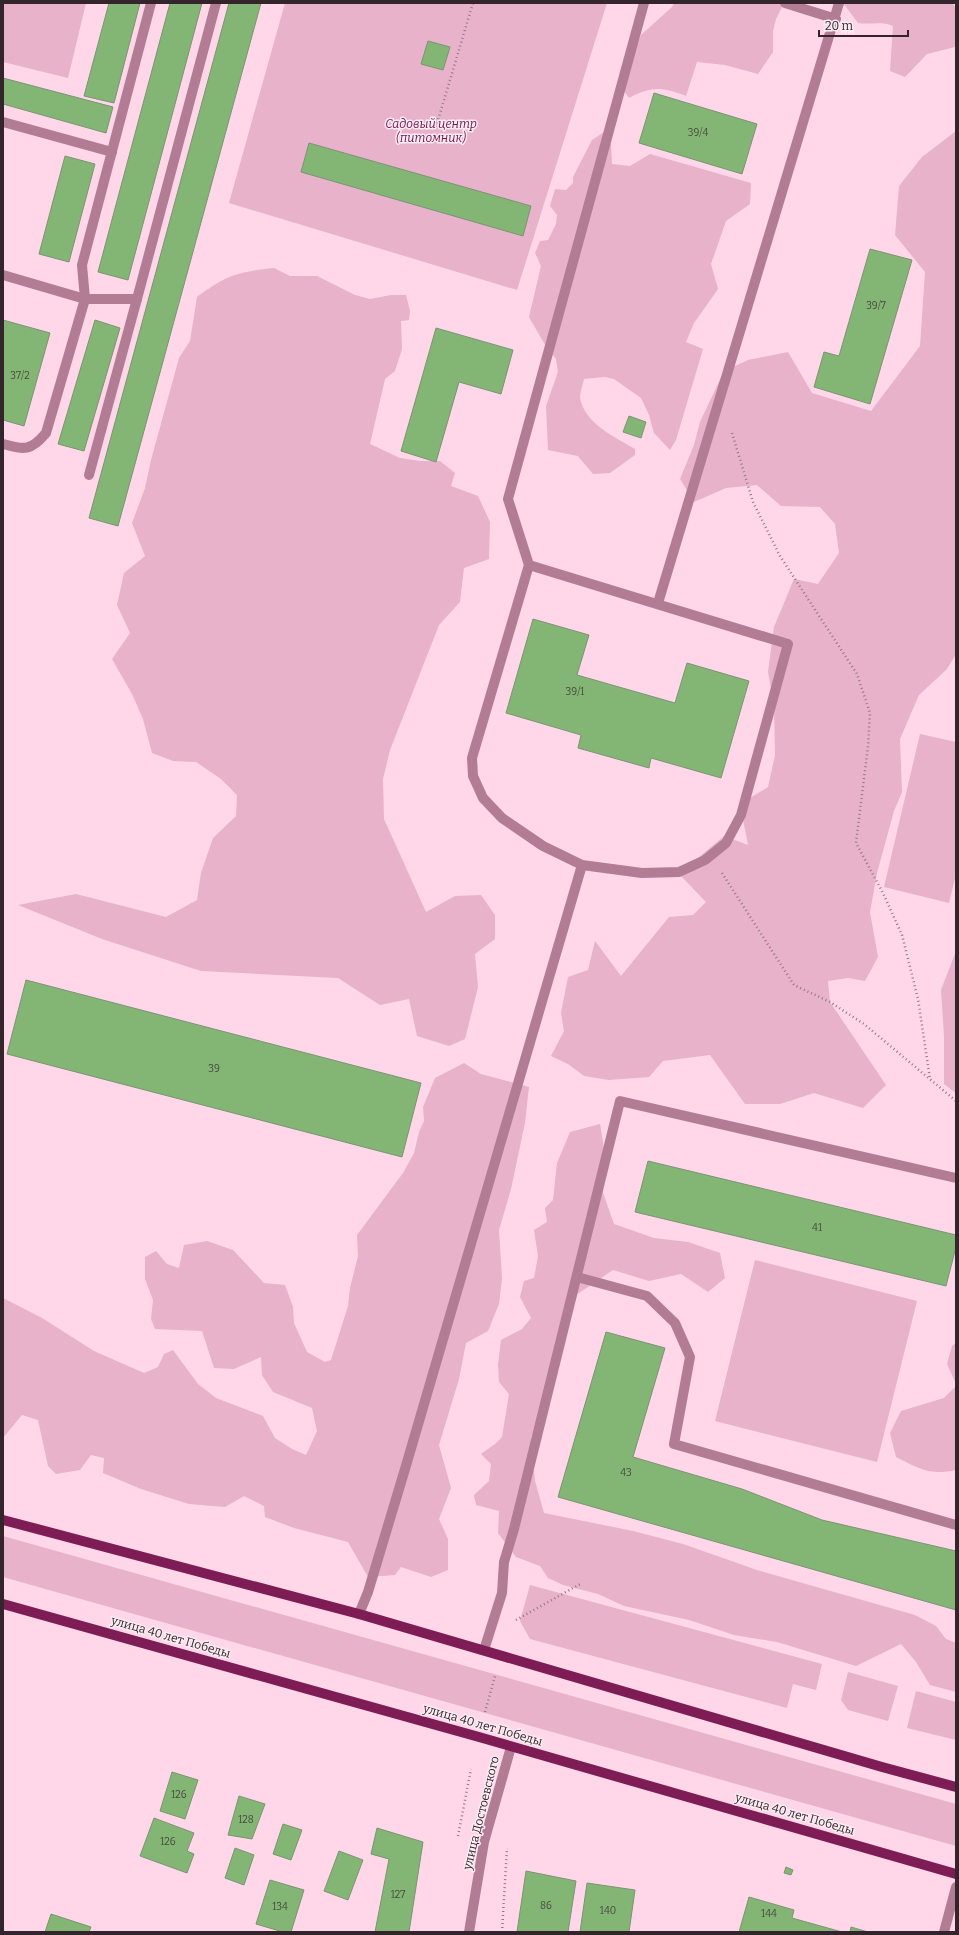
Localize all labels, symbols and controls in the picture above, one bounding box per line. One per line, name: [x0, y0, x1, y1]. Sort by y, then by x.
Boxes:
scale bar: [819, 12, 908, 38]
text: 20 m: [825, 19, 854, 33]
park label: Садовый центр (питомник): [385, 117, 477, 145]
house number: 39/4: [688, 127, 708, 139]
house number: 39/7: [866, 300, 886, 312]
house number: 37/2: [10, 370, 30, 382]
house number: 39/1: [566, 686, 584, 698]
house number: 39: [208, 1063, 220, 1075]
house number: 41: [812, 1222, 822, 1234]
house number: 43: [620, 1467, 632, 1479]
street label: улица 40 лет Победы: [109, 1613, 233, 1661]
street label: улица 40 лет Победы: [421, 1701, 545, 1749]
street label: улица Достоевского: [460, 1755, 502, 1872]
house number: 126: [171, 1789, 187, 1801]
street label: улица 40 лет Победы: [733, 1790, 857, 1838]
house number: 128: [238, 1814, 254, 1826]
house number: 126: [160, 1836, 176, 1848]
house number: 127: [391, 1889, 405, 1901]
house number: 86: [540, 1900, 552, 1912]
house number: 134: [272, 1901, 288, 1913]
house number: 140: [600, 1905, 616, 1917]
house number: 144: [761, 1908, 777, 1920]

